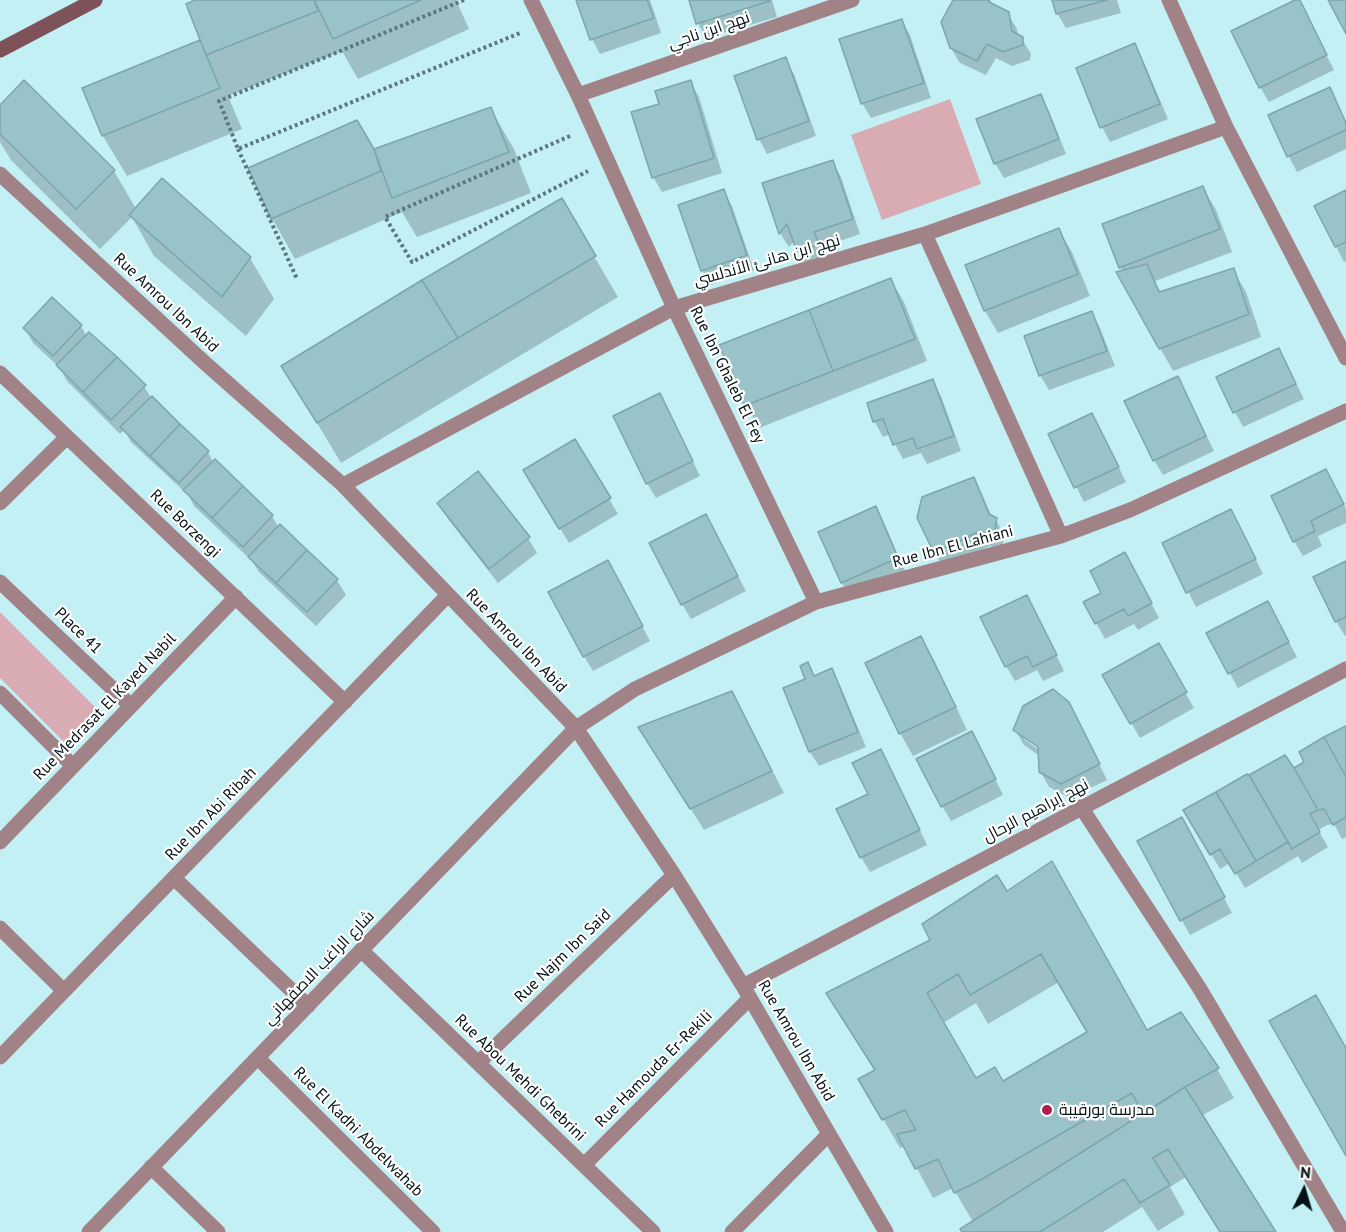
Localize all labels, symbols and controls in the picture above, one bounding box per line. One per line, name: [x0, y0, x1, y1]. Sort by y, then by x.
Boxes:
street label: نهج ابن ناجي: [666, 8, 752, 54]
street label: نهج ابن هانئ الأندلسي: [692, 231, 842, 291]
street label: Rue Amrou Ibn Abid: [109, 249, 223, 357]
street label: Rue Ibn Ghaleb El Fey: [686, 303, 768, 447]
street label: Rue Borzengi: [146, 486, 224, 562]
street label: Rue Ibn El Lahiani: [891, 522, 1015, 572]
street label: Rue Amrou Ibn Abid: [462, 585, 570, 697]
street label: Place 41: [50, 604, 106, 658]
street label: Rue Medrasat El Kayed Nabil: [30, 630, 180, 784]
street label: Rue Ibn Abi Ribah: [162, 763, 260, 865]
street label: نهج إبراهيم الرحال: [980, 775, 1092, 847]
street label: Rue Najm Ibn Said: [511, 905, 615, 1007]
street label: شارع الراغب الاصفهاني: [259, 907, 379, 1029]
street label: Rue Amrou Ibn Abid: [753, 977, 839, 1105]
street label: Rue Hamouda Er-Rekili: [591, 1006, 717, 1132]
street label: Rue Abou Mehdi Ghebrini: [451, 1010, 589, 1146]
street label: Rue El Kadhi Abdelwahab: [289, 1063, 427, 1201]
place label: مدرسة بورقيبة: [1059, 1100, 1155, 1120]
marker: مدرسة بورقيبة: [1040, 1103, 1054, 1117]
north arrow: [1274, 1160, 1334, 1220]
text: N: [1299, 1162, 1312, 1182]

